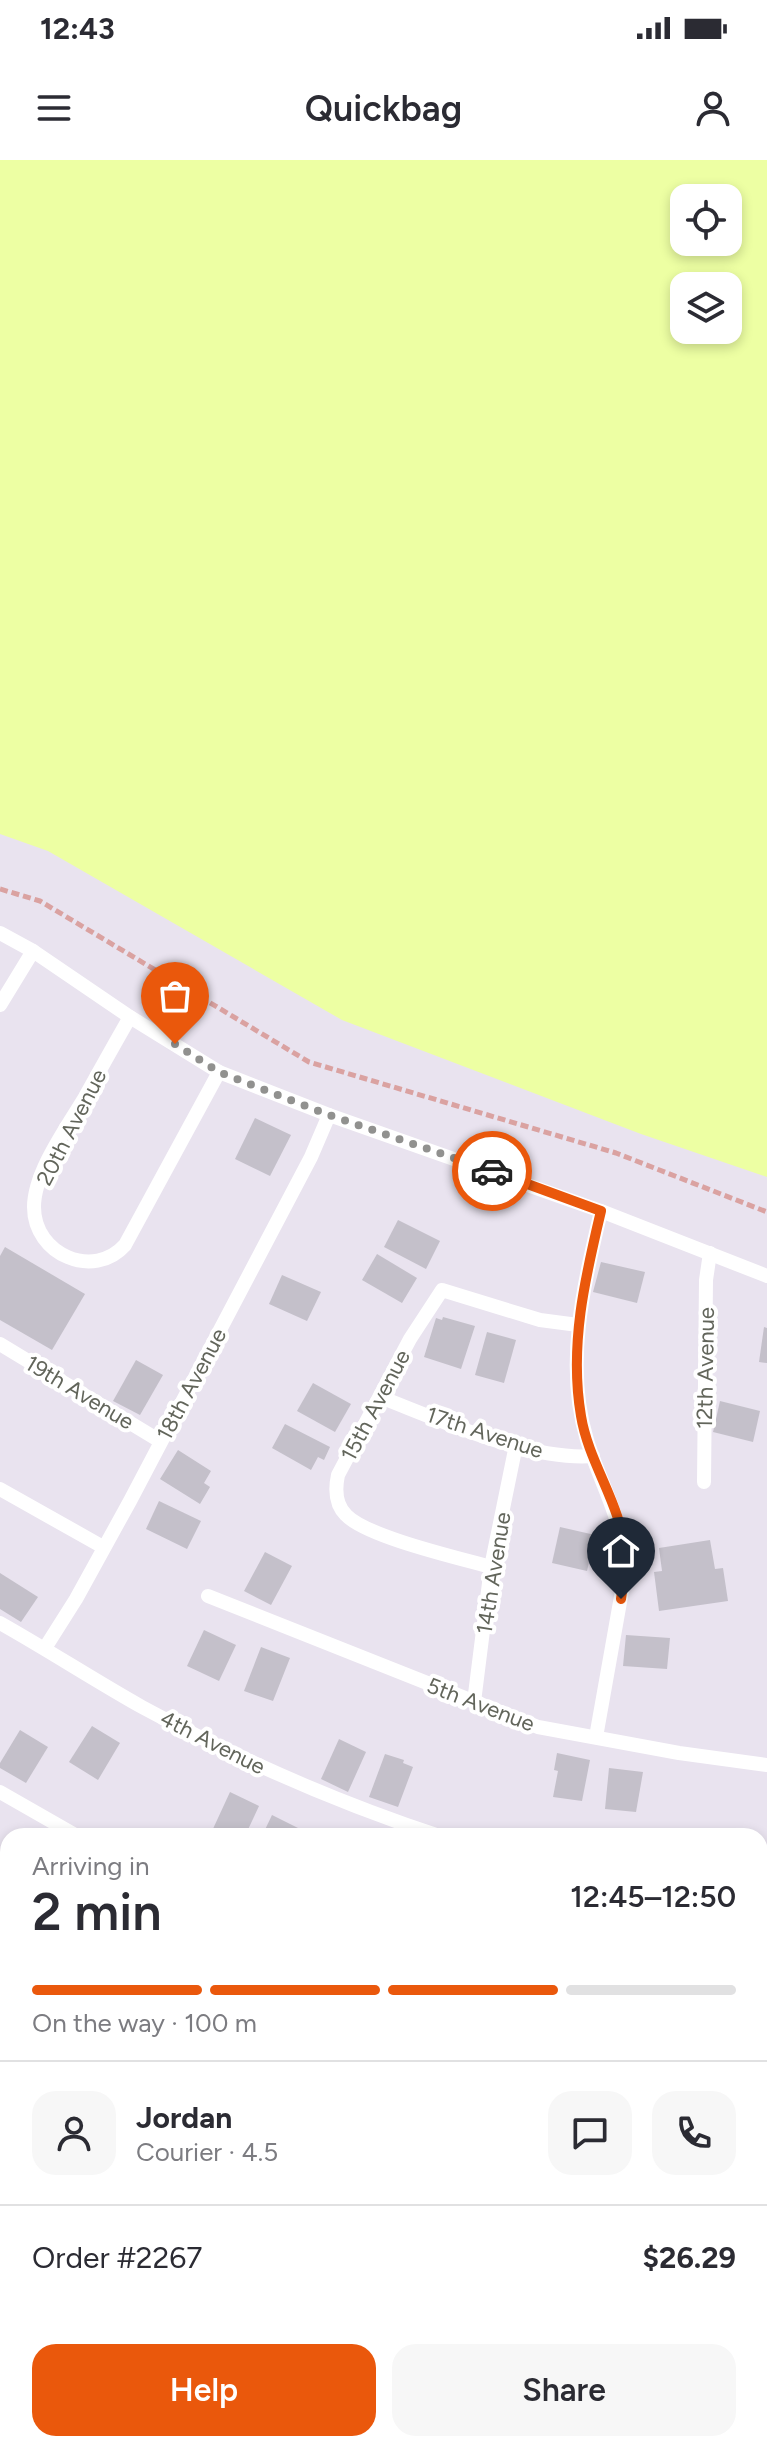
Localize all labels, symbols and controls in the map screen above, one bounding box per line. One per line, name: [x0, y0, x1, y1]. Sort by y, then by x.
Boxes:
text: 12:43: [40, 10, 115, 47]
icon: menu: [32, 86, 76, 130]
icon: person: [691, 86, 735, 130]
text: Quickbag: [305, 87, 462, 130]
map controls: [670, 184, 742, 344]
button: locate: [670, 184, 742, 256]
button: layers: [670, 272, 742, 344]
pin: [141, 962, 209, 1044]
icon: bag: [153, 974, 197, 1018]
street label: 20th Avenue: [31, 1065, 112, 1190]
courier: [452, 1131, 532, 1211]
icon: car: [470, 1149, 514, 1193]
street label: 12th Avenue: [691, 1307, 720, 1429]
street label: 18th Avenue: [151, 1324, 232, 1445]
street label: 15th Avenue: [335, 1345, 416, 1466]
street label: 19th Avenue: [21, 1349, 139, 1435]
street label: 17th Avenue: [423, 1401, 547, 1464]
street label: 14th Avenue: [471, 1510, 516, 1636]
pin: [587, 1517, 655, 1599]
icon: home: [599, 1529, 643, 1573]
street label: 5th Avenue: [423, 1672, 538, 1737]
street label: 4th Avenue: [156, 1705, 270, 1780]
text: Arriving in: [32, 1850, 150, 1882]
text: 12:45–12:50: [570, 1878, 736, 1915]
text: 2 min: [32, 1881, 161, 1943]
text: On the way · 100 m: [32, 2007, 257, 2039]
button: person: [32, 2091, 116, 2175]
button: chat: [548, 2091, 632, 2175]
button: phone: [652, 2091, 736, 2175]
text: Jordan: [136, 2099, 232, 2136]
text: Courier · 4.5: [136, 2136, 278, 2168]
text: Order #2267: [32, 2239, 202, 2276]
text: $26.29: [642, 2239, 736, 2276]
button: Help: [32, 2344, 376, 2436]
button: Share: [392, 2344, 736, 2436]

